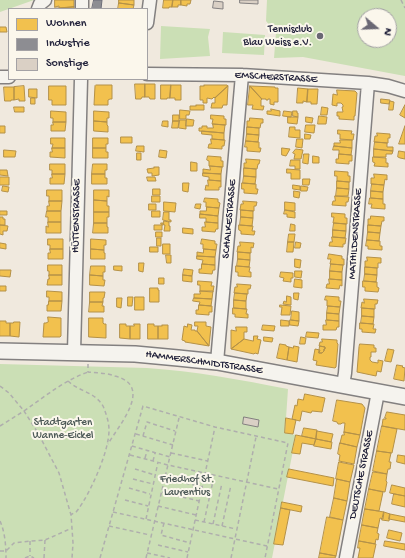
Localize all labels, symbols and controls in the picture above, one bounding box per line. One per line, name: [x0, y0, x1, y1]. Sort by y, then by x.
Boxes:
legend: [8, 8, 148, 80]
north arrow: [357, 8, 397, 48]
text: Wohnen: [46, 17, 86, 31]
place label: Tennisclub Blau Weiss e.V.: [243, 23, 312, 49]
text: N: [381, 26, 394, 37]
marker: Tennisclub Blau Weiss e.V.: [315, 31, 325, 41]
text: Industrie: [46, 37, 90, 51]
text: Sonstige: [46, 57, 88, 71]
street label: EMSCHERSTRASSE: [234, 69, 318, 87]
street label: HÜTTENSTRASSE: [70, 179, 84, 253]
street label: SCHALKESTRASSE: [220, 179, 240, 259]
street label: MATHILDENSTRASSE: [346, 188, 366, 280]
street label: HAMMERSCHMIDTSTRASSE: [144, 348, 264, 378]
park label: Stadtgarten Wanne-Eickel: [32, 416, 94, 442]
street label: DEUTSCHE STRASSE: [347, 430, 377, 520]
park label: Friedhof St. Laurentius: [160, 473, 214, 499]

